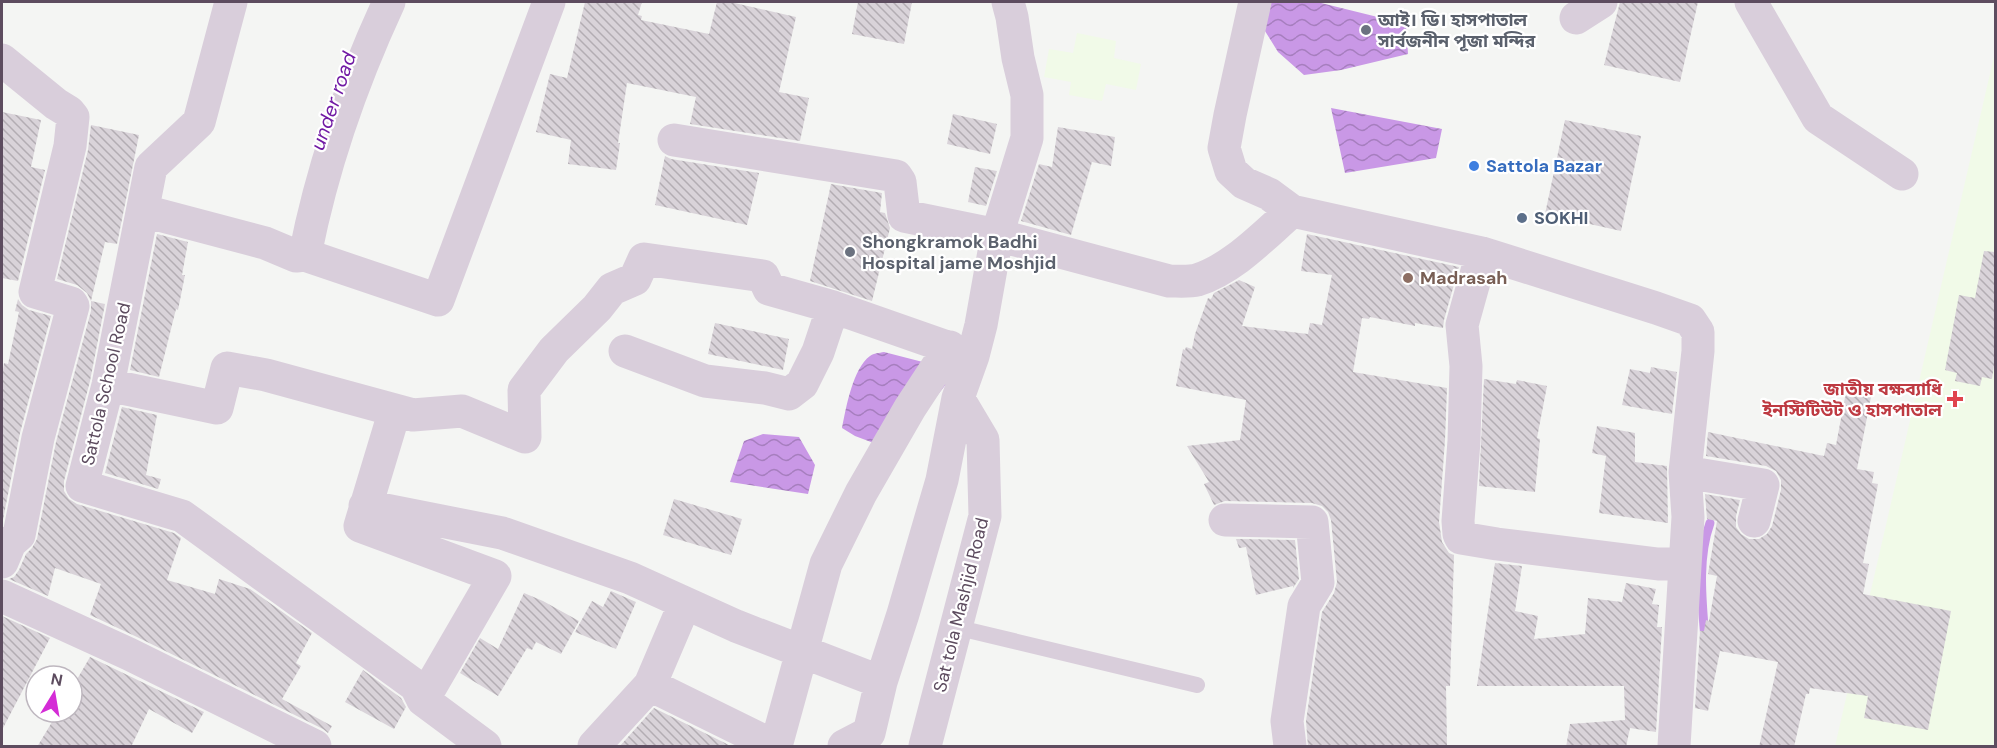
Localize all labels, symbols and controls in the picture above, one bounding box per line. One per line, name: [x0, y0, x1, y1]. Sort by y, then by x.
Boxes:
place label: আই। ডি। হাসপাতাল সার্বজনীন পূজা মন্দির: [1377, 8, 1537, 53]
marker: আই। ডি। হাসপাতাল সার্বজনীন পূজা মন্দির: [1359, 23, 1373, 37]
water label: under road: [304, 48, 362, 154]
place label: Sattola Bazar: [1486, 154, 1602, 178]
marker: Sattola Bazar: [1467, 159, 1481, 173]
place label: SOKHI: [1534, 206, 1589, 230]
marker: SOKHI: [1515, 211, 1529, 225]
place label: Shongkramok Badhi Hospital jame Moshjid: [862, 230, 1056, 275]
marker: Shongkramok Badhi Hospital jame Moshjid: [843, 245, 857, 259]
place label: Madrasah: [1420, 266, 1507, 290]
marker: Madrasah: [1401, 271, 1415, 285]
street label: Sattola School Road: [76, 300, 136, 468]
place label: জাতীয় বক্ষব্যাধি ইনস্টিটিউট ও হাসপাতাল: [1761, 377, 1943, 422]
marker: জাতীয় বক্ষব্যাধি ইনস্টিটিউট ও হাসপাতাল: [1946, 390, 1964, 408]
street label: Sat tola Mashjid Road: [928, 515, 994, 695]
north arrow: [24, 664, 84, 724]
text: N: [49, 668, 64, 691]

